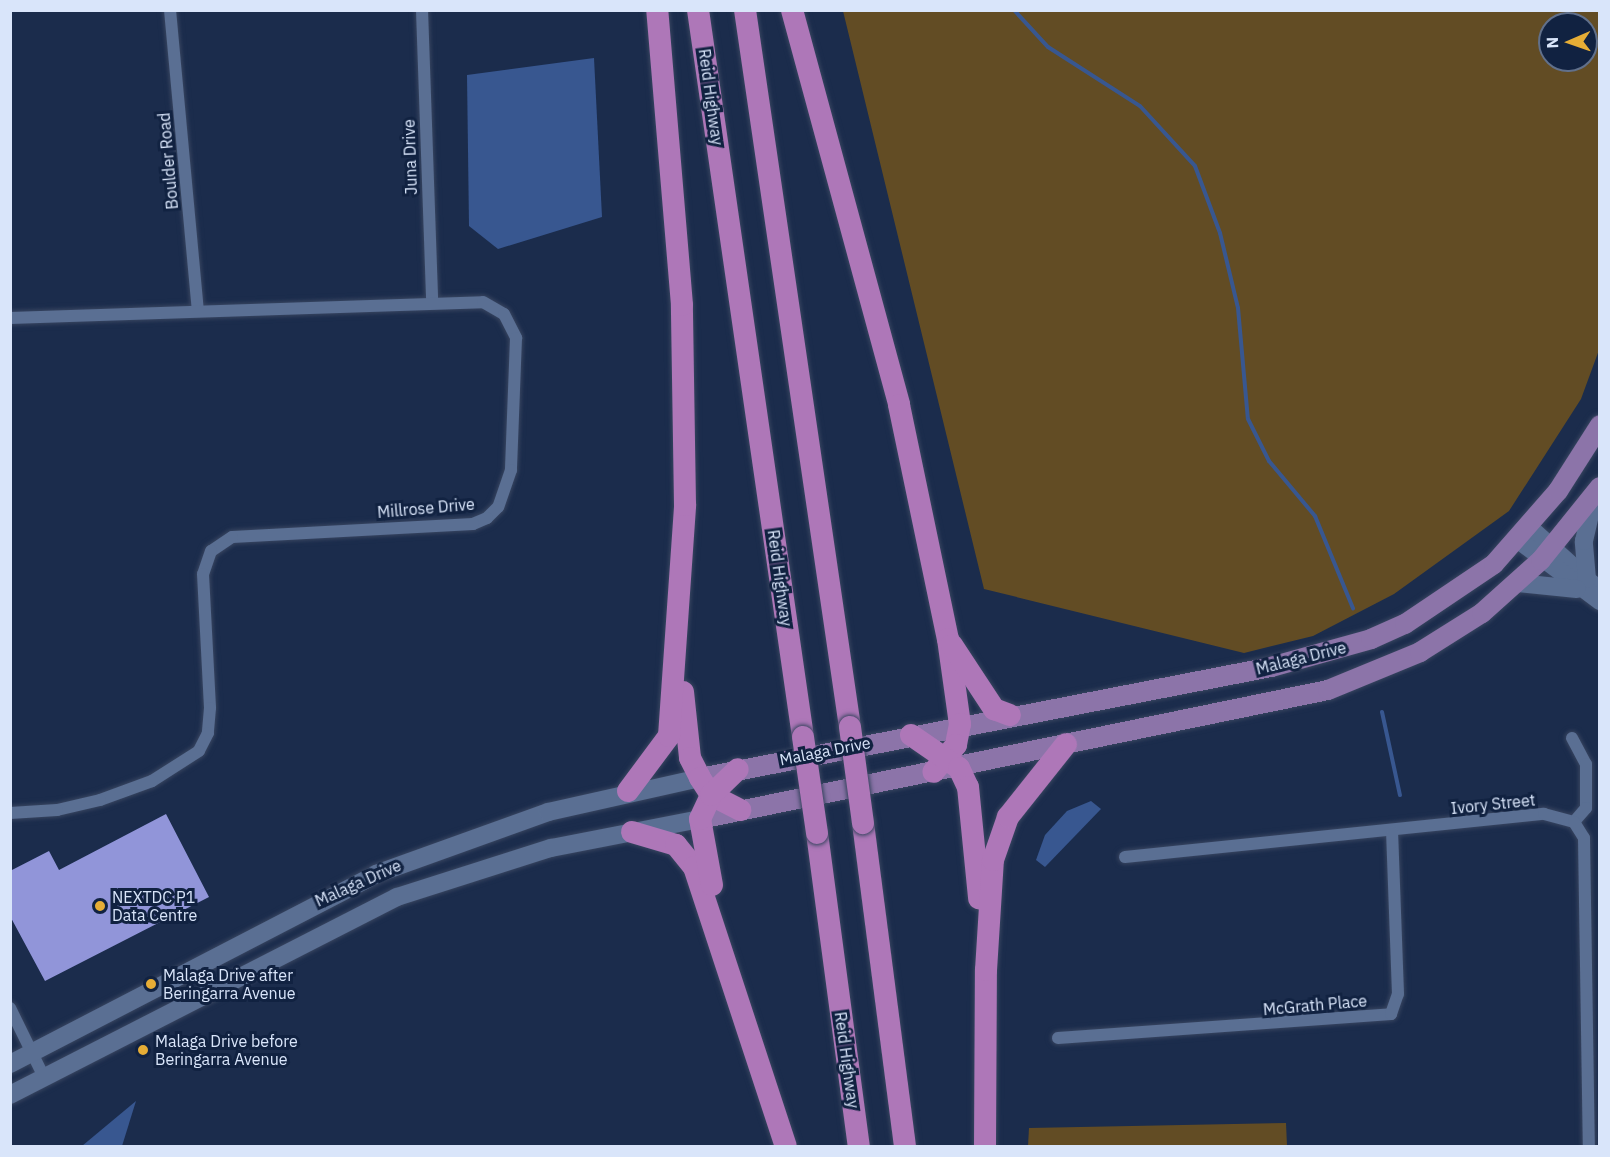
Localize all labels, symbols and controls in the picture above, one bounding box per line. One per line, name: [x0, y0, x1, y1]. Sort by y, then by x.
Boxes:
north arrow: [1538, 12, 1598, 72]
text: N: [1542, 36, 1562, 49]
street label: Reid Highway: [695, 48, 727, 146]
street label: Boulder Road: [154, 112, 182, 210]
street label: Juna Drive: [399, 119, 421, 195]
street label: Millrose Drive: [376, 494, 476, 522]
street label: Reid Highway: [764, 529, 796, 627]
street label: Malaga Drive: [1254, 638, 1348, 678]
street label: Malaga Drive: [778, 733, 872, 769]
street label: Ivory Street: [1450, 790, 1536, 818]
street label: Malaga Drive: [312, 855, 404, 911]
place label: NEXTDC P1 Data Centre: [112, 887, 197, 925]
marker: NEXTDC P1 Data Centre: [93, 899, 107, 913]
place label: Malaga Drive after Beringarra Avenue: [163, 965, 296, 1003]
marker: Malaga Drive after Beringarra Avenue: [144, 977, 158, 991]
street label: McGrath Place: [1262, 991, 1368, 1019]
street label: Reid Highway: [831, 1011, 863, 1109]
place label: Malaga Drive before Beringarra Avenue: [155, 1031, 298, 1069]
marker: Malaga Drive before Beringarra Avenue: [136, 1043, 150, 1057]

